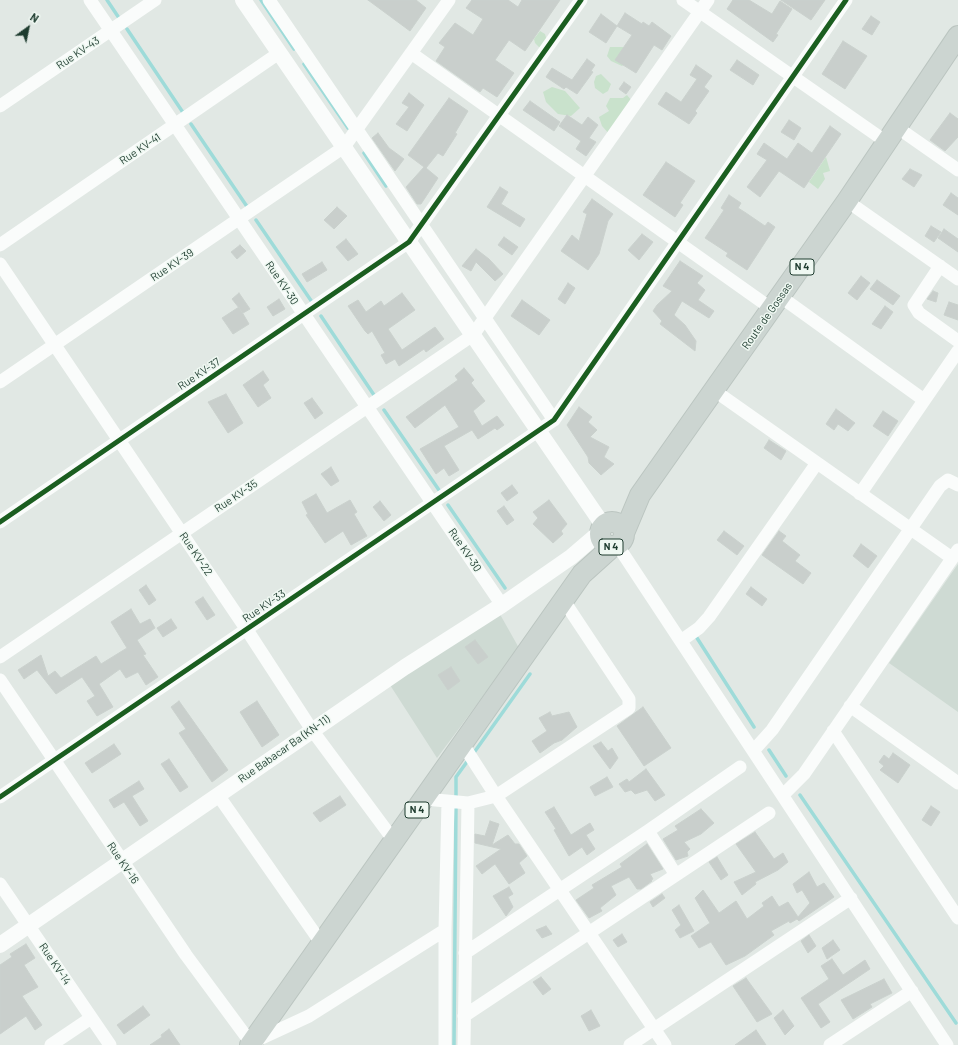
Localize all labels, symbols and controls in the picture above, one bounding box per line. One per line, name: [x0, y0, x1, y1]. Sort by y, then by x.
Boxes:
north arrow: [8, 8, 48, 48]
text: N: [28, 10, 41, 25]
street label: Rue KV-43: [54, 34, 102, 72]
street label: Rue KV-41: [117, 131, 163, 167]
street label: Rue KV-39: [148, 246, 196, 284]
street label: Rue KV-30: [263, 259, 301, 307]
road number: N 4: [790, 259, 814, 275]
street label: Route de Gossas: [739, 280, 795, 352]
street label: Rue KV-37: [175, 355, 223, 393]
street label: Rue KV-35: [212, 477, 260, 515]
street label: Rue KV-30: [446, 526, 484, 574]
street label: Rue KV-22: [177, 530, 215, 578]
road number: N 4: [599, 539, 623, 555]
street label: Rue KV-33: [240, 587, 288, 625]
street label: Rue Babacar Ba (KN-11): [236, 712, 332, 786]
road number: N 4: [405, 802, 429, 818]
street label: Rue KV-16: [104, 840, 142, 886]
street label: Rue KV-14: [36, 941, 74, 987]

